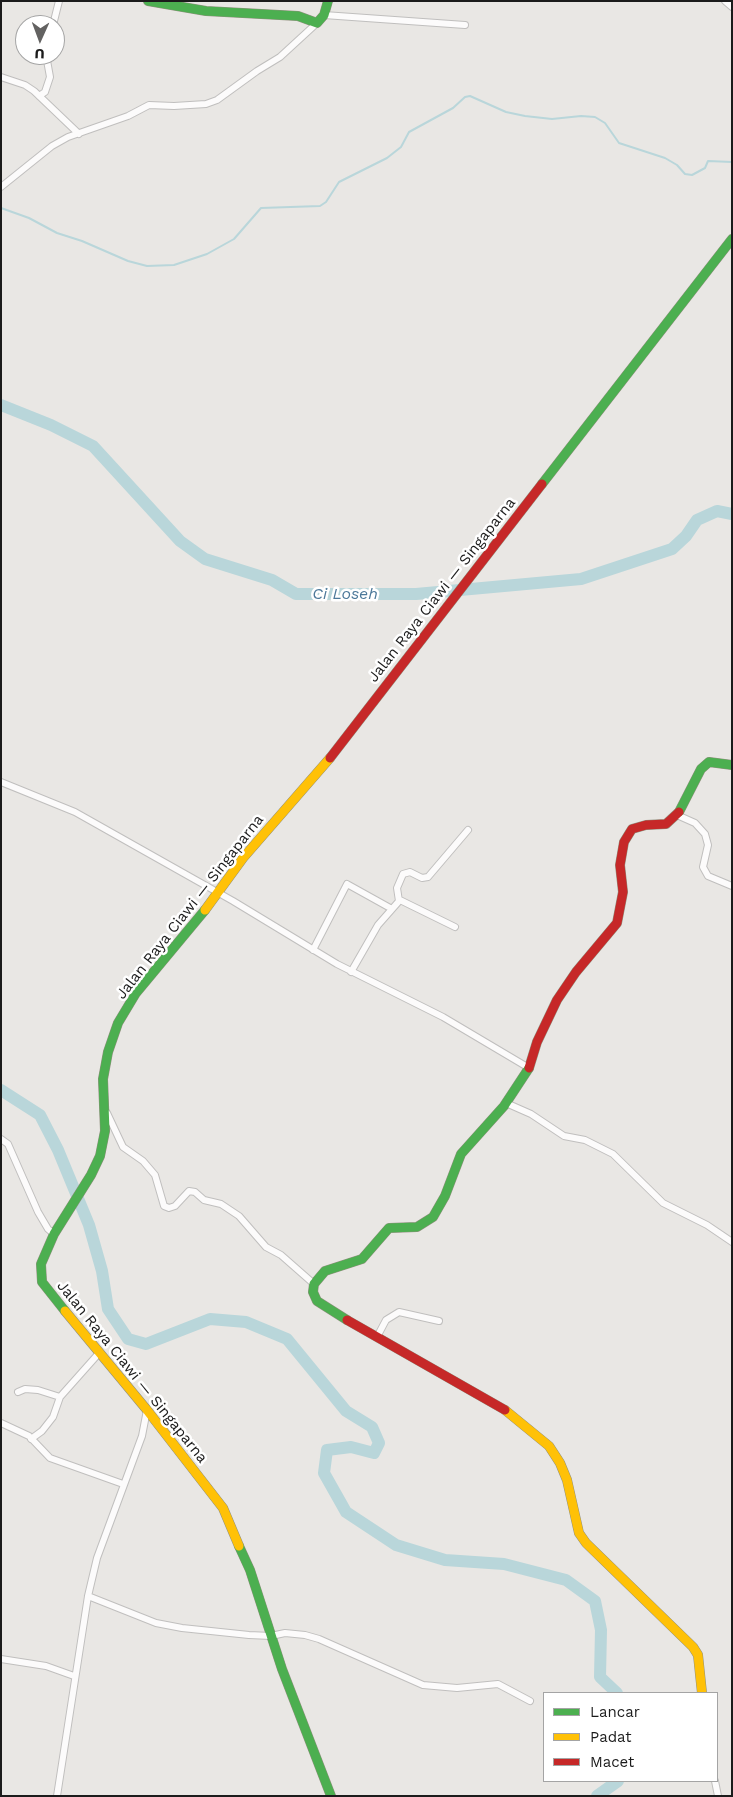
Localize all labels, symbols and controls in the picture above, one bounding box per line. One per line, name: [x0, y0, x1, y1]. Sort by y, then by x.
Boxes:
north arrow: [15, 15, 65, 65]
text: U: [34, 46, 45, 62]
street label: Jalan Raya Ciawi — Singaparna: [364, 494, 520, 686]
water label: Ci Loseh: [312, 584, 378, 604]
street label: Jalan Raya Ciawi — Singaparna: [112, 811, 268, 1003]
street label: Jalan Raya Ciawi — Singaparna: [53, 1277, 211, 1467]
legend: [543, 1692, 718, 1782]
text: Lancar: [590, 1703, 640, 1721]
text: Padat: [590, 1728, 632, 1746]
text: Macet: [590, 1753, 634, 1771]

